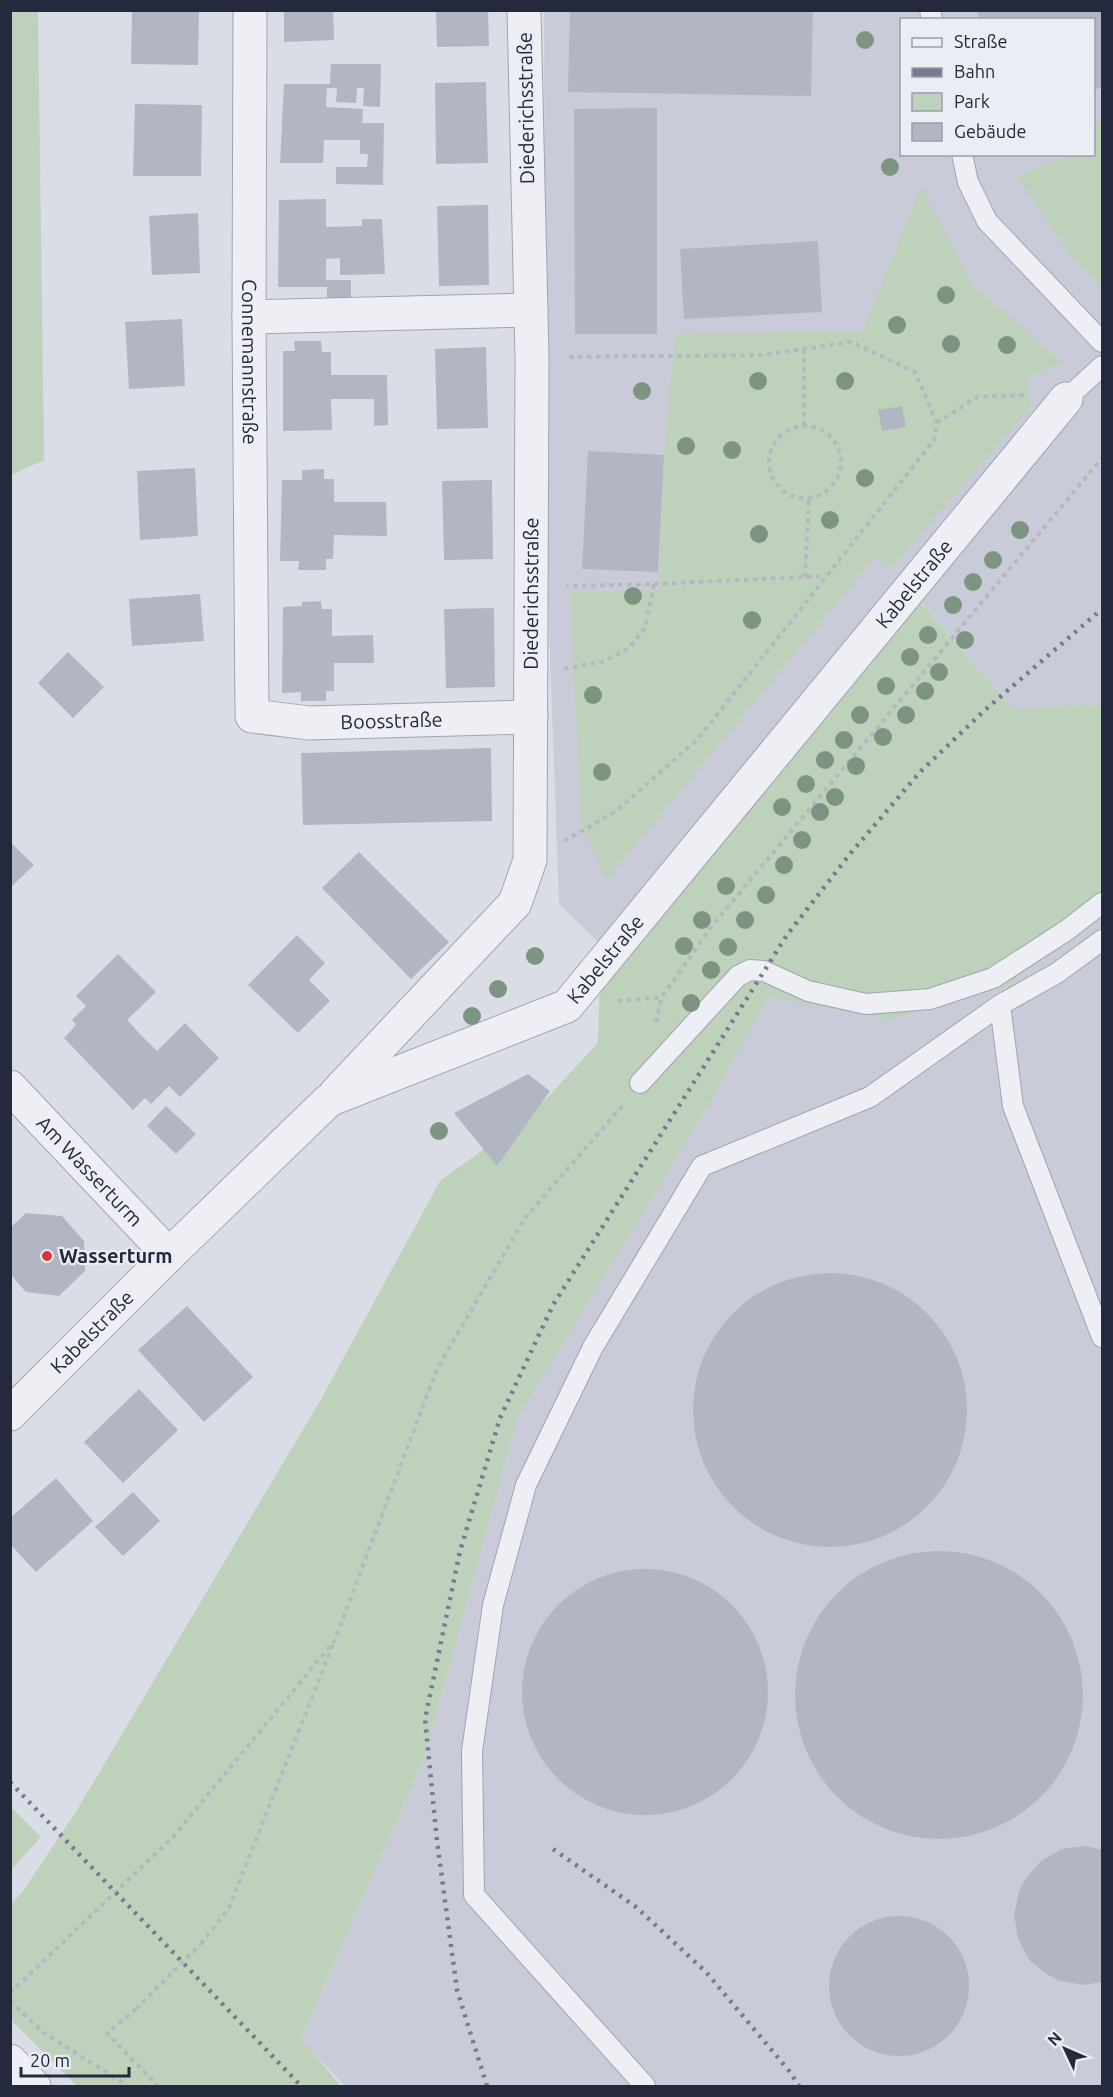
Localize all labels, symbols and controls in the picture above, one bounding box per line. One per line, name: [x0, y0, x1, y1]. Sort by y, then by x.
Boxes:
legend: [900, 18, 1095, 156]
text: Straße: [954, 31, 1007, 51]
street label: Diederichsstraße: [513, 32, 538, 184]
text: Bahn: [954, 61, 995, 81]
text: Park: [954, 91, 990, 111]
text: Gebäude: [954, 121, 1026, 141]
street label: Connemannstraße: [238, 279, 262, 445]
street label: Diederichsstraße: [519, 517, 542, 670]
street label: Kabelstraße: [870, 535, 957, 633]
street label: Boosstraße: [340, 707, 443, 733]
street label: Kabelstraße: [562, 910, 648, 1008]
street label: Am Wasserturm: [32, 1111, 148, 1231]
place label: Wasserturm: [59, 1244, 173, 1267]
marker: Wasserturm: [40, 1249, 54, 1263]
street label: Kabelstraße: [45, 1285, 138, 1378]
north arrow: [1035, 2019, 1095, 2079]
text: N: [1044, 2028, 1065, 2049]
scale bar: [21, 2040, 129, 2078]
text: 20 m: [30, 2050, 70, 2070]

